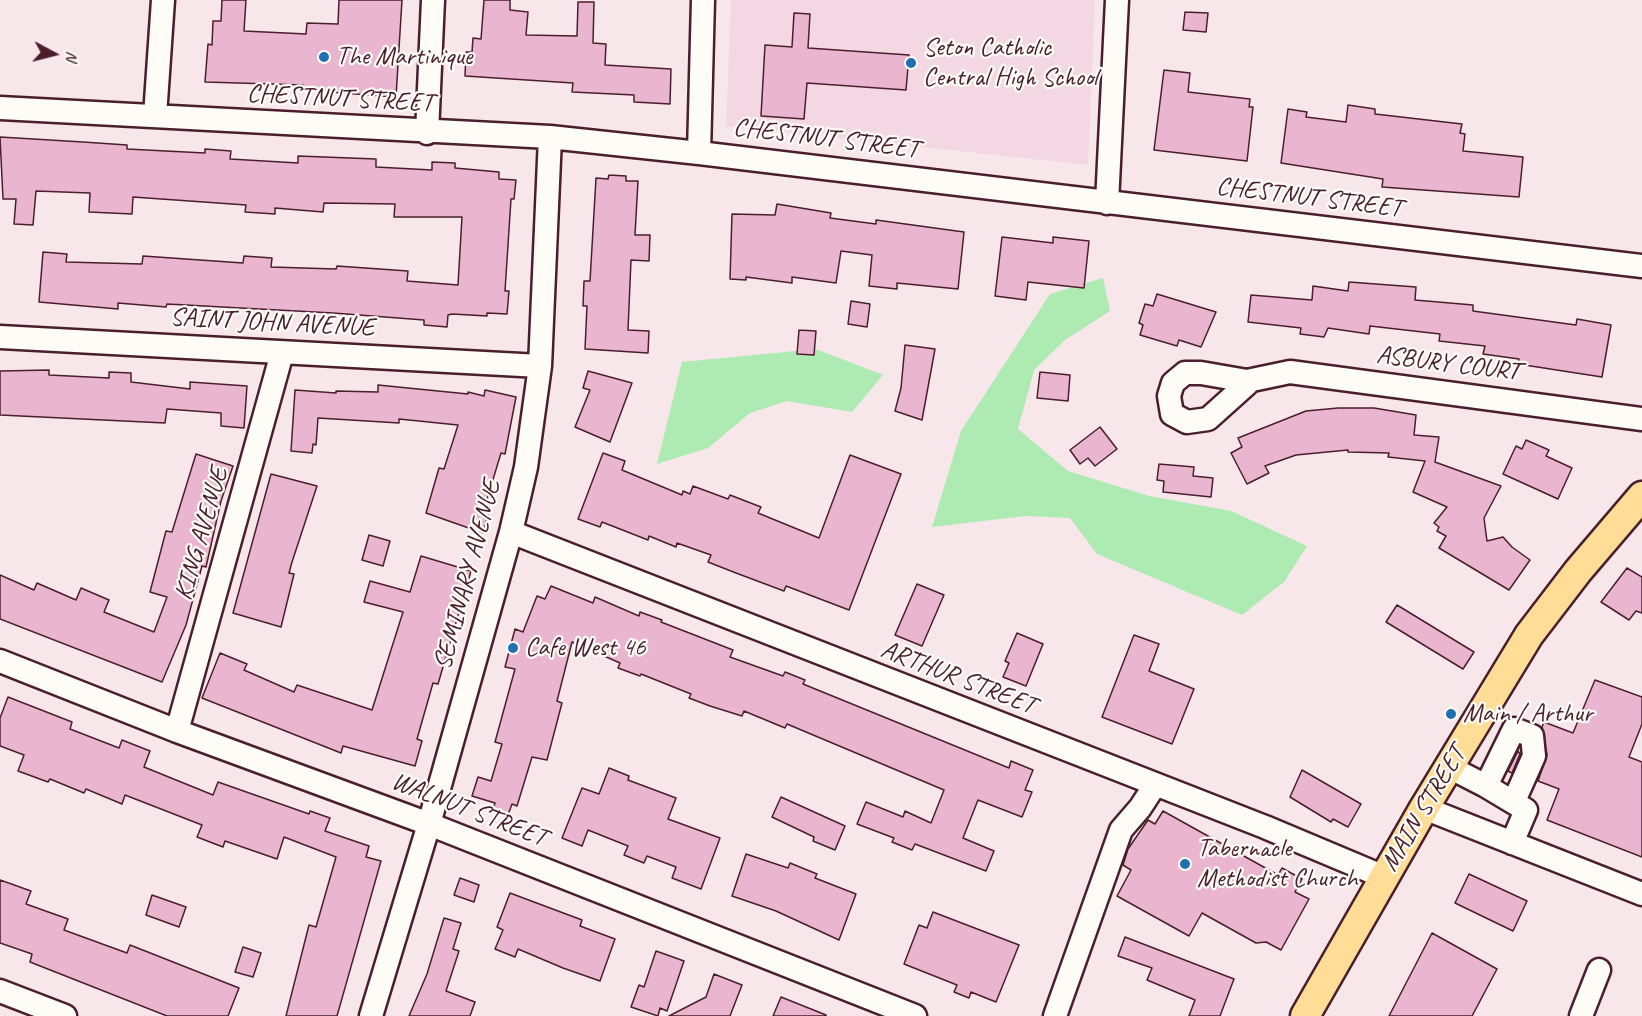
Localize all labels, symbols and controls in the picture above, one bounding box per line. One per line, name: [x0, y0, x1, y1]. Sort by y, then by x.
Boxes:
north arrow: [24, 24, 84, 84]
place label: Seton Catholic Central High School: [923, 32, 1097, 94]
place label: The Martinique: [336, 41, 472, 73]
text: N: [61, 50, 82, 62]
marker: The Martinique: [317, 50, 331, 64]
marker: Seton Catholic Central High School: [904, 56, 918, 70]
street label: CHESTNUT STREET: [246, 79, 434, 119]
street label: CHESTNUT STREET: [731, 112, 921, 166]
street label: CHESTNUT STREET: [1214, 171, 1404, 225]
street label: SAINT JOHN AVENUE: [169, 302, 375, 344]
street label: ASBURY COURT: [1375, 340, 1521, 388]
street label: KING AVENUE: [168, 464, 236, 604]
street label: SEMINARY AVENUE: [428, 477, 508, 673]
place label: Cafe West 46: [525, 632, 646, 664]
street label: ARTHUR STREET: [876, 634, 1040, 722]
marker: Cafe West 46: [506, 641, 520, 655]
place label: Main / Arthur: [1463, 698, 1592, 730]
marker: Main / Arthur: [1444, 707, 1458, 721]
street label: MAIN STREET: [1375, 741, 1473, 877]
street label: WALNUT STREET: [387, 766, 551, 854]
place label: Tabernacle Methodist Church: [1197, 833, 1358, 894]
marker: Tabernacle Methodist Church: [1178, 857, 1192, 871]

